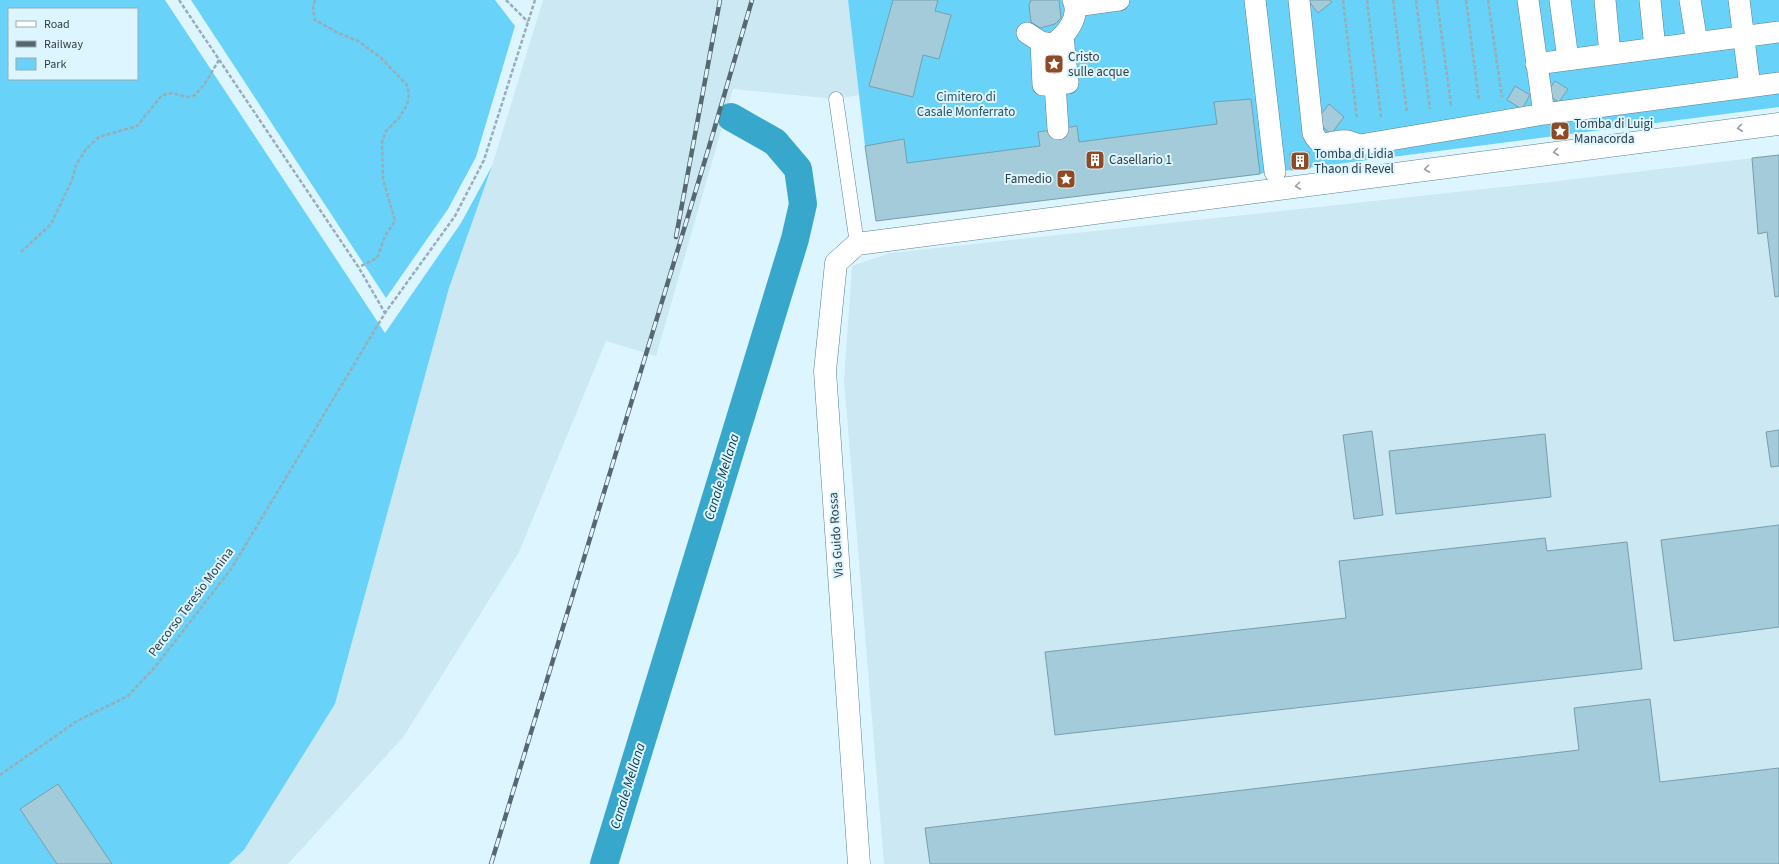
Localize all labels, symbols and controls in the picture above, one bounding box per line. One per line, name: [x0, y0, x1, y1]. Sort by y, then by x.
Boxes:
legend: [8, 8, 138, 80]
text: Road: [44, 16, 70, 33]
text: Railway: [44, 36, 83, 53]
place label: Cristo sulle acque: [1068, 48, 1129, 81]
place icon: Cristo sulle acque: [1043, 53, 1065, 75]
text: Park: [44, 56, 66, 73]
park label: Cimitero di Casale Monferrato: [917, 88, 1015, 121]
place label: Tomba di Luigi Manacorda: [1574, 115, 1653, 148]
place icon: Tomba di Luigi Manacorda: [1549, 120, 1571, 142]
one-way arrow: [1737, 124, 1743, 133]
place label: Tomba di Lidia Thaon di Revel: [1314, 145, 1394, 178]
one-way arrow: [1553, 147, 1559, 156]
building icon: Casellario 1: [1084, 149, 1106, 171]
building icon: Tomba di Lidia Thaon di Revel: [1289, 150, 1311, 172]
place label: Casellario 1: [1109, 151, 1172, 169]
one-way arrow: [1424, 164, 1430, 173]
place icon: Famedio: [1055, 168, 1077, 190]
place label: Famedio: [1005, 170, 1052, 188]
one-way arrow: [1295, 181, 1301, 190]
water label: Canale Mellana: [699, 431, 745, 522]
street label: Via Guido Rossa: [824, 492, 848, 578]
street label: Percorso Teresio Monina: [144, 544, 238, 660]
water label: Canale Mellana: [605, 740, 651, 831]

